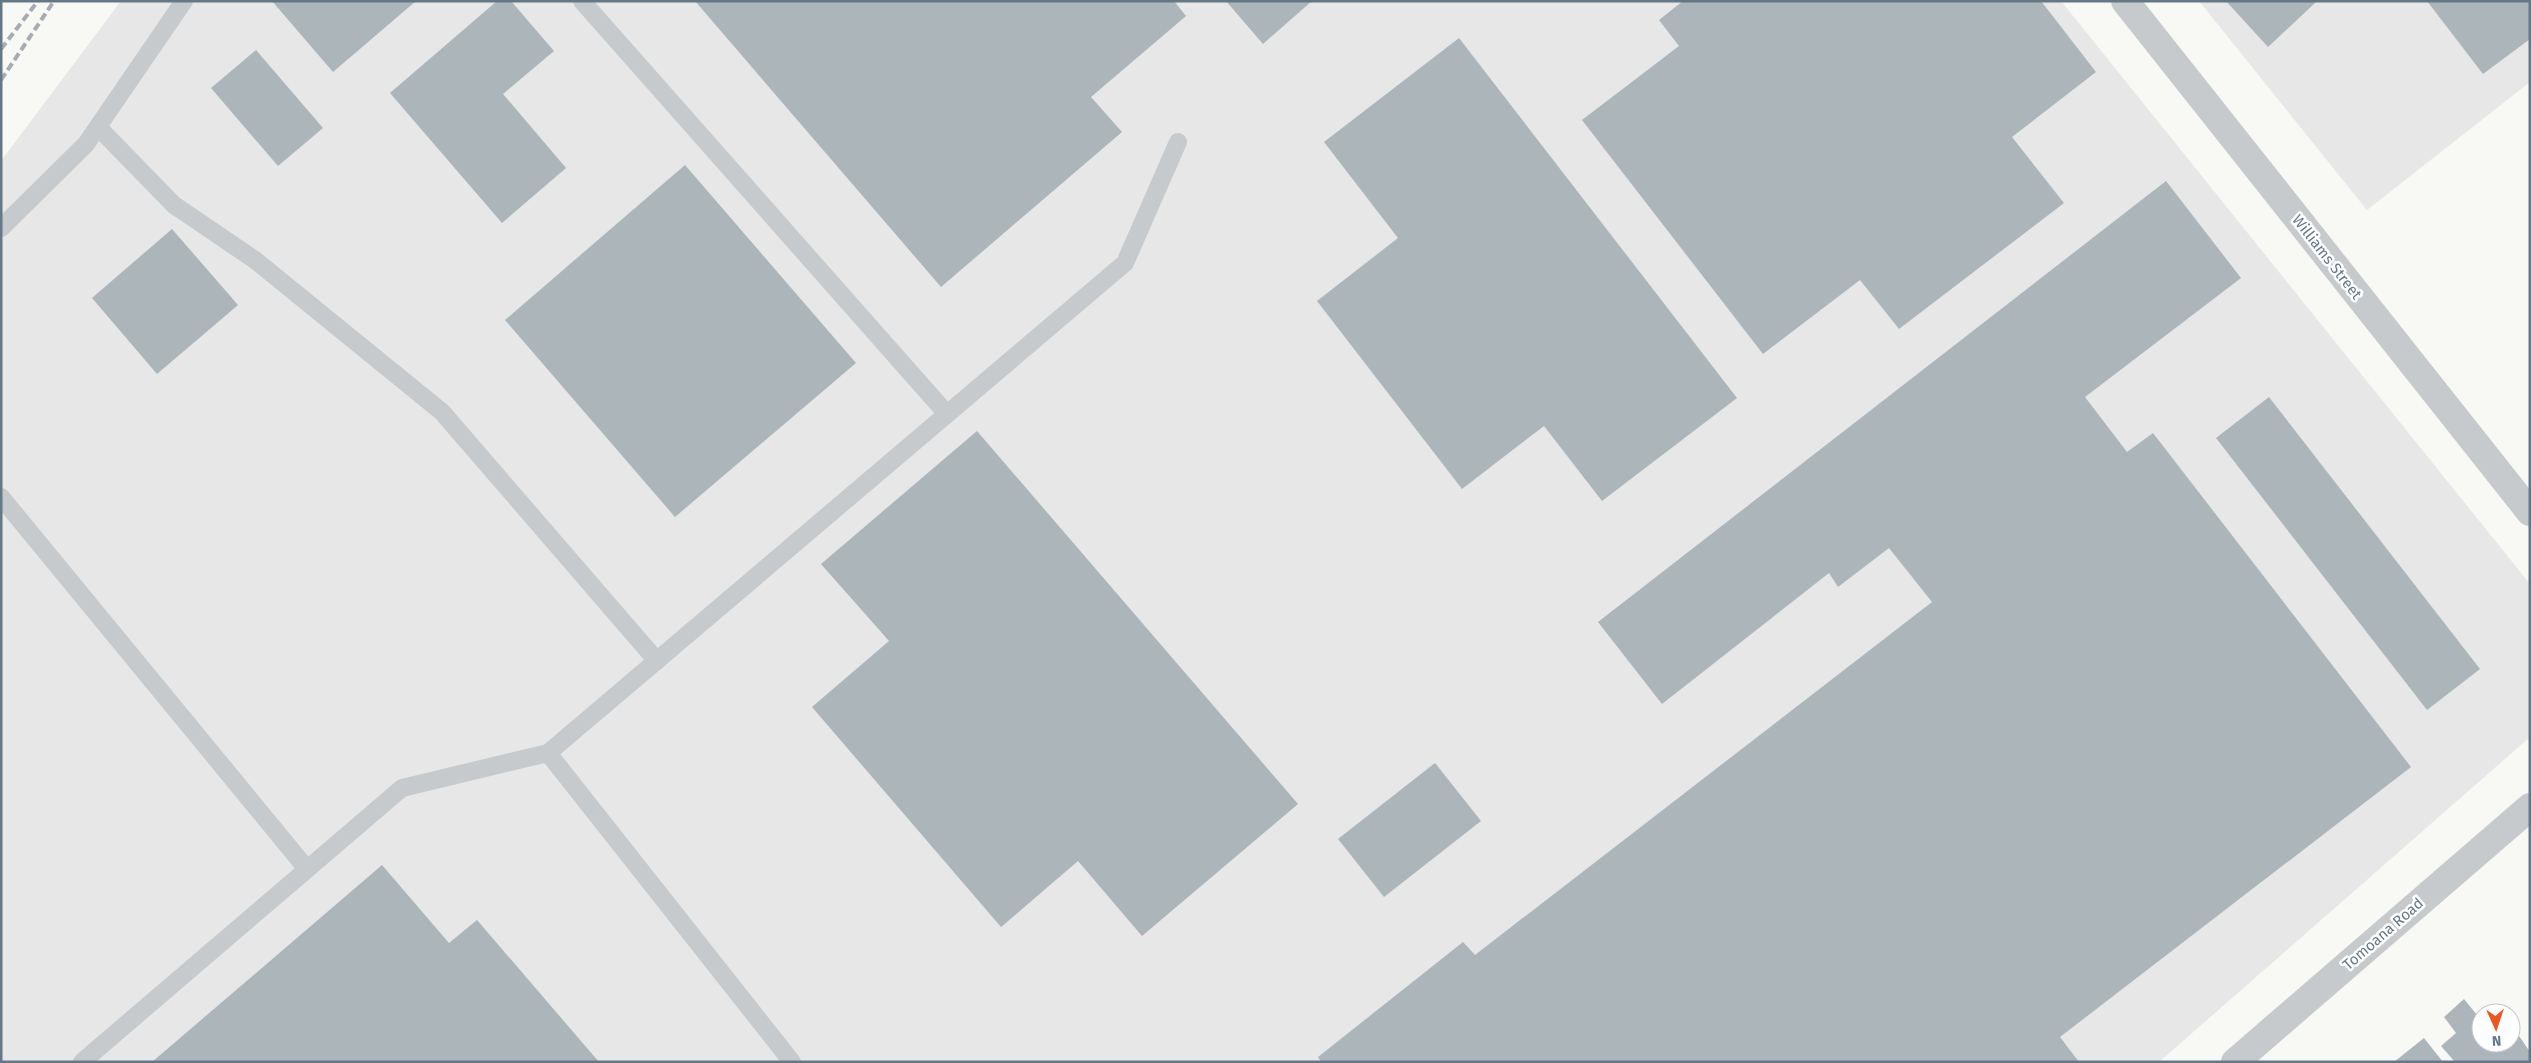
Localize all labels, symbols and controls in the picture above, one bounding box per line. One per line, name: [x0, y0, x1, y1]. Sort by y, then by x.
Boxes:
street label: Williams Street: [2288, 211, 2366, 303]
street label: Tomoana Road: [2339, 894, 2427, 974]
north arrow: [2471, 1003, 2521, 1053]
text: N: [2492, 1032, 2502, 1049]

